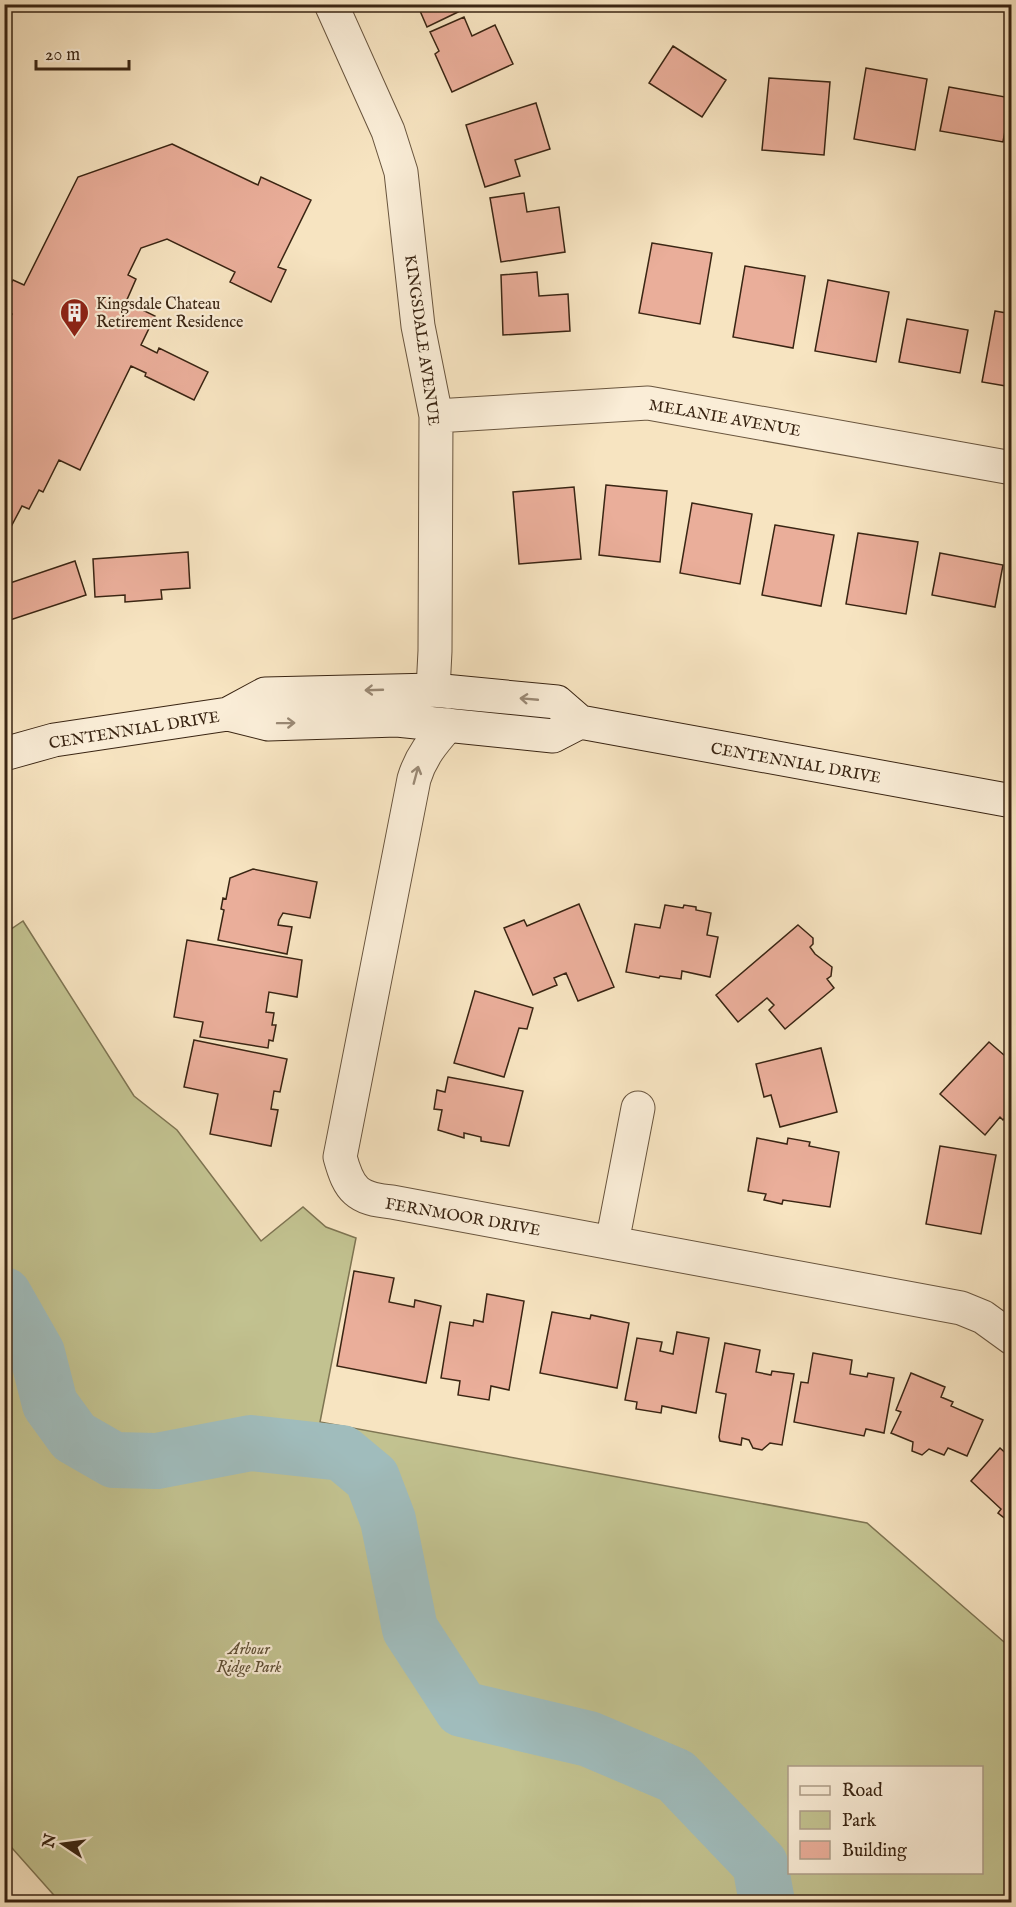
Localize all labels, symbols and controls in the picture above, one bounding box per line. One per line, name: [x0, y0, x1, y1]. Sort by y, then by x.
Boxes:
scale bar: [36, 33, 129, 71]
text: 20 m: [45, 44, 80, 67]
street label: KINGSDALE AVENUE: [399, 254, 443, 427]
place label: Kingsdale Chateau Retirement Residence: [96, 295, 243, 333]
building icon: Kingsdale Chateau Retirement Residence: [59, 296, 91, 338]
street label: MELANIE AVENUE: [647, 396, 802, 442]
one-way arrow: [365, 684, 385, 696]
one-way arrow: [520, 693, 540, 704]
street label: CENTENNIAL DRIVE: [48, 708, 221, 754]
one-way arrow: [275, 718, 295, 729]
street label: CENTENNIAL DRIVE: [709, 739, 882, 789]
one-way arrow: [411, 766, 422, 785]
street label: FERNMOOR DRIVE: [384, 1194, 542, 1241]
park label: Arbour Ridge Park: [217, 1640, 282, 1678]
legend: [788, 1766, 983, 1874]
text: Road: [842, 1780, 883, 1803]
text: Park: [842, 1810, 877, 1833]
north arrow: [33, 1814, 93, 1874]
text: N: [39, 1832, 62, 1851]
text: Building: [842, 1840, 907, 1863]

